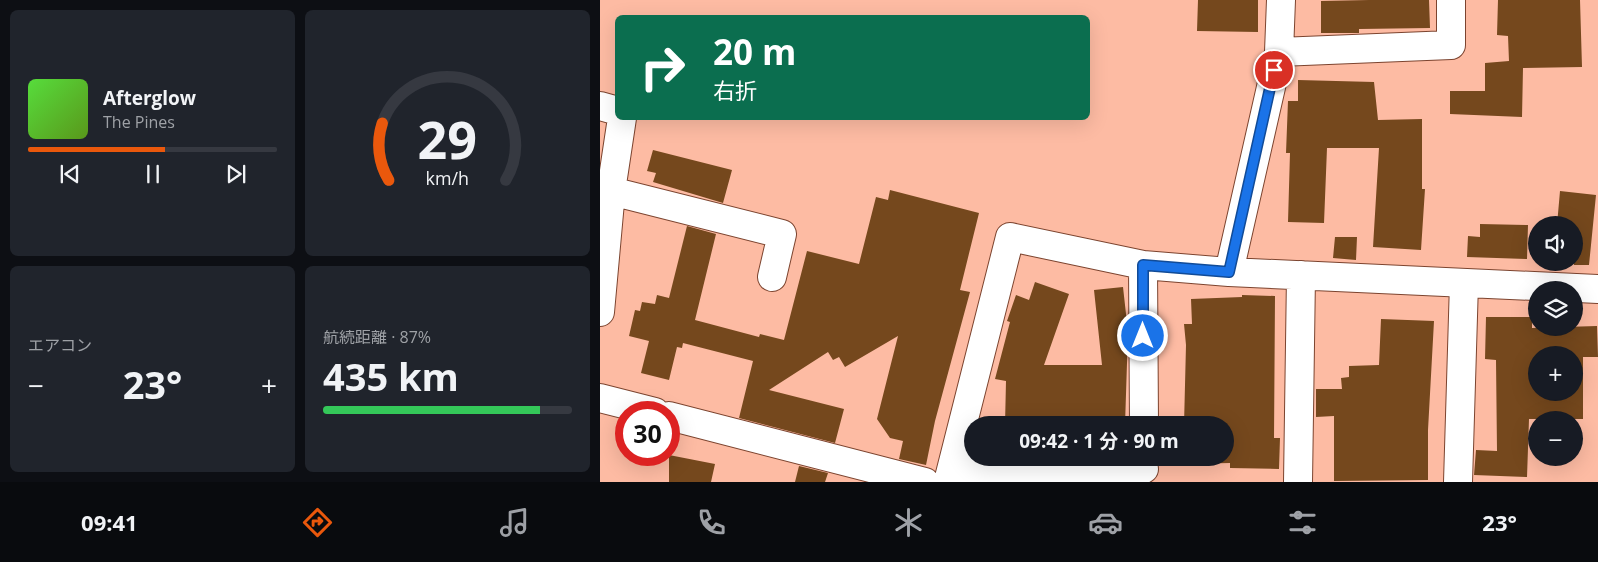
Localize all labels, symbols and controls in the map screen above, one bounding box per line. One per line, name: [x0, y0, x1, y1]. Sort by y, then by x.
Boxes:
text: 20 m: [713, 28, 796, 75]
icon: right: [630, 35, 695, 100]
pin: [1253, 49, 1295, 91]
icon: arrive: [1260, 56, 1288, 84]
text: 右折: [713, 75, 757, 105]
text: Afterglow: [103, 85, 196, 111]
text: 29: [418, 103, 477, 174]
text: The Pines: [103, 111, 175, 133]
icon: previous: [56, 160, 84, 188]
icon: pause: [139, 160, 167, 188]
icon: next: [222, 160, 250, 188]
text: km/h: [426, 166, 469, 190]
map controls: [1528, 216, 1583, 466]
button: sound: [1528, 216, 1583, 271]
button: layers: [1528, 281, 1583, 336]
position arrow: [1116, 309, 1168, 361]
text: 航続距離 · 87%: [323, 326, 431, 348]
text: エアコン: [28, 334, 92, 356]
button: +: [1528, 346, 1583, 401]
text: 435 km: [323, 350, 459, 402]
text: 23°: [123, 358, 182, 410]
text: −: [28, 366, 44, 404]
text: +: [261, 366, 277, 404]
speed limit sign: 30: [615, 401, 680, 466]
button: −: [1528, 411, 1583, 466]
text: 09:42 · 1 分 · 90 m: [1019, 428, 1179, 454]
icon: directions: [300, 505, 335, 540]
icon: music: [497, 505, 532, 540]
icon: phone: [694, 505, 729, 540]
icon: climate: [891, 505, 926, 540]
icon: car: [1088, 505, 1123, 540]
icon: filters: [1285, 505, 1320, 540]
text: 09:41: [81, 507, 138, 537]
text: 23°: [1482, 507, 1517, 537]

